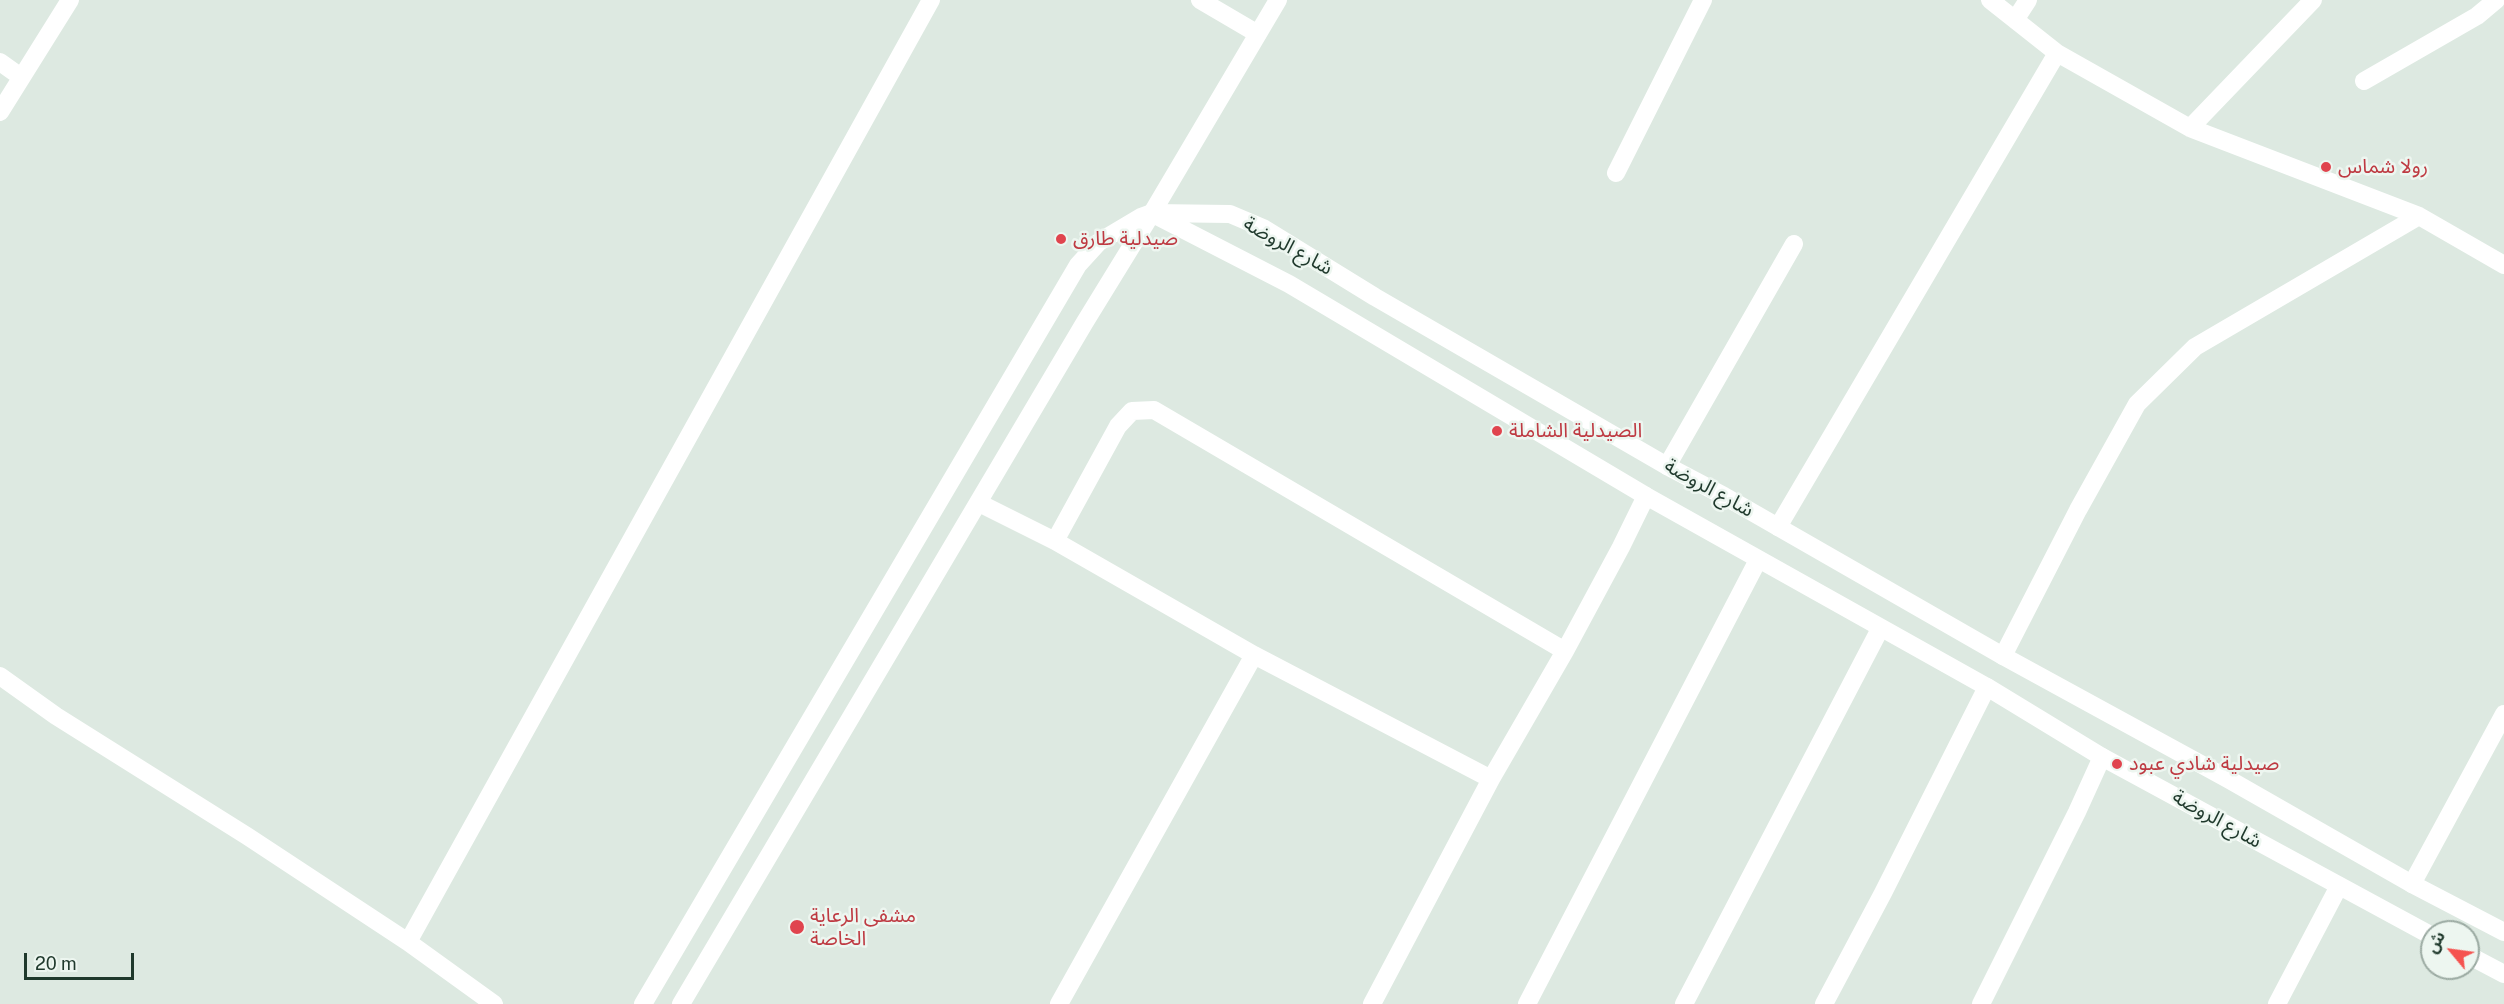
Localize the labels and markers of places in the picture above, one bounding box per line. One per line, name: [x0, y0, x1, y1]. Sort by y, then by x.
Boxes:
place label: رولا شماس: [2338, 155, 2428, 179]
marker: رولا شماس: [2319, 160, 2333, 174]
place label: صيدلية طارق: [1073, 227, 1178, 251]
marker: صيدلية طارق: [1054, 232, 1068, 246]
place label: الصيدلية الشاملة: [1509, 419, 1642, 443]
marker: الصيدلية الشاملة: [1490, 424, 1504, 438]
place label: صيدلية شادي عبود: [2129, 752, 2279, 776]
marker: صيدلية شادي عبود: [2110, 757, 2124, 771]
place label: مشفى الرعاية الخاصة: [810, 904, 916, 951]
marker: مشفى الرعاية الخاصة: [788, 918, 806, 936]

